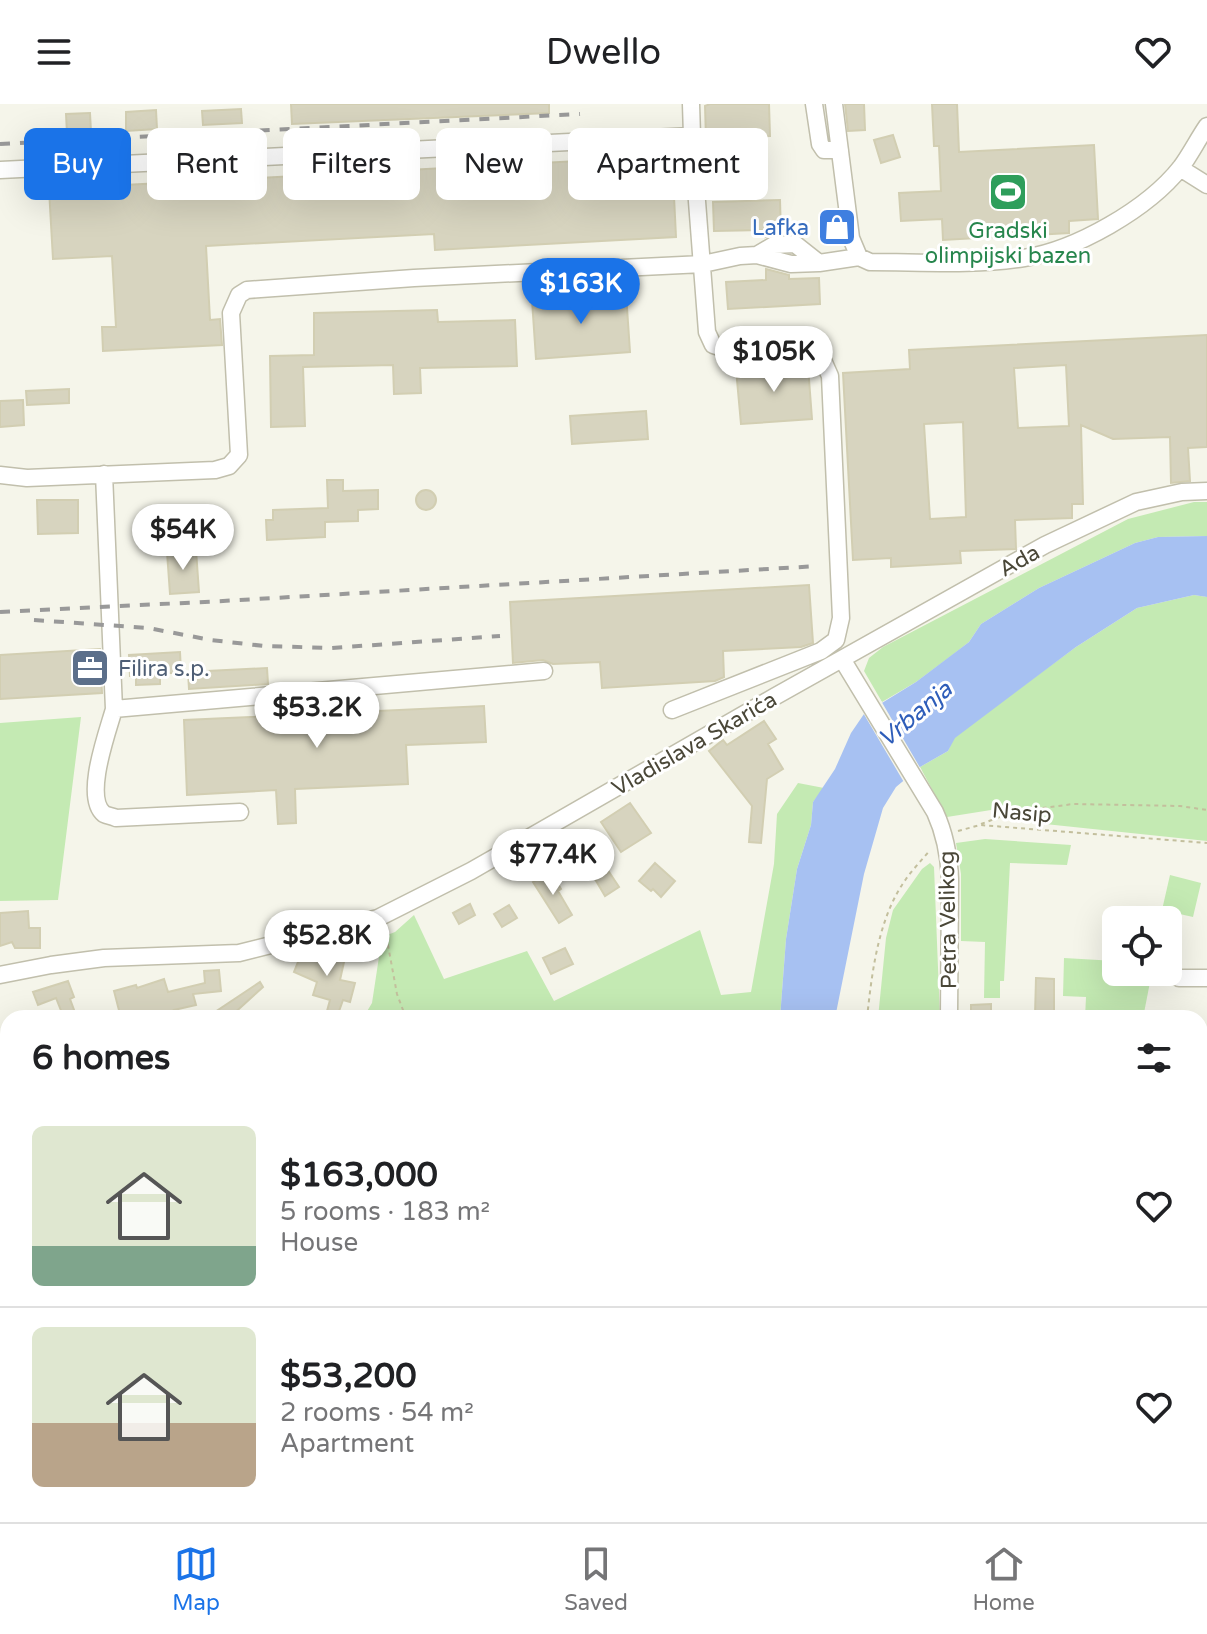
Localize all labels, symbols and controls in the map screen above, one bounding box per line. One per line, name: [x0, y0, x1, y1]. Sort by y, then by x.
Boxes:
icon: menu: [32, 30, 76, 74]
icon: heart: [1131, 30, 1175, 74]
text: Dwello: [546, 31, 661, 74]
chip: Buy: [24, 128, 131, 200]
chip: Rent: [147, 128, 267, 200]
chip: Filters: [283, 128, 420, 200]
chip: New: [436, 128, 552, 200]
chip: Apartment: [568, 128, 768, 200]
sports icon: Gradski olimpijski bazen: [987, 171, 1029, 213]
shop icon: Lafka: [816, 206, 858, 248]
place label: Lafka: [752, 215, 809, 241]
place label: Gradski olimpijski bazen: [925, 218, 1091, 269]
pin: $163K: [525, 258, 637, 326]
text: $163K: [540, 268, 622, 299]
pin: $105K: [718, 326, 830, 394]
text: $105K: [733, 336, 815, 367]
pin: $54K: [136, 504, 230, 572]
text: $54K: [150, 514, 216, 545]
street label: Ada: [995, 539, 1044, 583]
office icon: Filira s.p.: [69, 647, 111, 689]
place label: Filira s.p.: [118, 656, 210, 682]
water label: Vrbanja: [872, 675, 959, 754]
pin: $53.2K: [252, 682, 382, 750]
street label: Vladislava Skarića: [608, 686, 781, 802]
text: $53.2K: [272, 692, 362, 723]
street label: Nasip: [991, 797, 1053, 829]
pin: $77.4K: [488, 829, 618, 897]
text: $77.4K: [509, 839, 597, 870]
street label: Petra Velikog: [934, 851, 962, 989]
map controls: [1102, 906, 1182, 986]
button: locate: [1102, 906, 1182, 986]
pin: $52.8K: [262, 910, 392, 978]
text: $52.8K: [282, 920, 372, 951]
icon: filters: [1132, 1036, 1176, 1080]
text: 6 homes: [32, 1038, 170, 1079]
text: $163,000: [280, 1155, 438, 1196]
icon: home: [96, 1158, 192, 1254]
icon: heart: [1132, 1184, 1176, 1228]
text: 5 rooms · 183 m²: [280, 1196, 490, 1227]
text: House: [280, 1227, 358, 1258]
text: $53,200: [280, 1356, 417, 1397]
icon: home: [96, 1359, 192, 1455]
icon: heart: [1132, 1385, 1176, 1429]
text: 2 rooms · 54 m²: [280, 1397, 474, 1428]
text: Apartment: [280, 1428, 414, 1459]
tab: Map: [172, 1542, 220, 1616]
tab: Saved: [564, 1542, 628, 1616]
tab: Home: [972, 1542, 1035, 1616]

